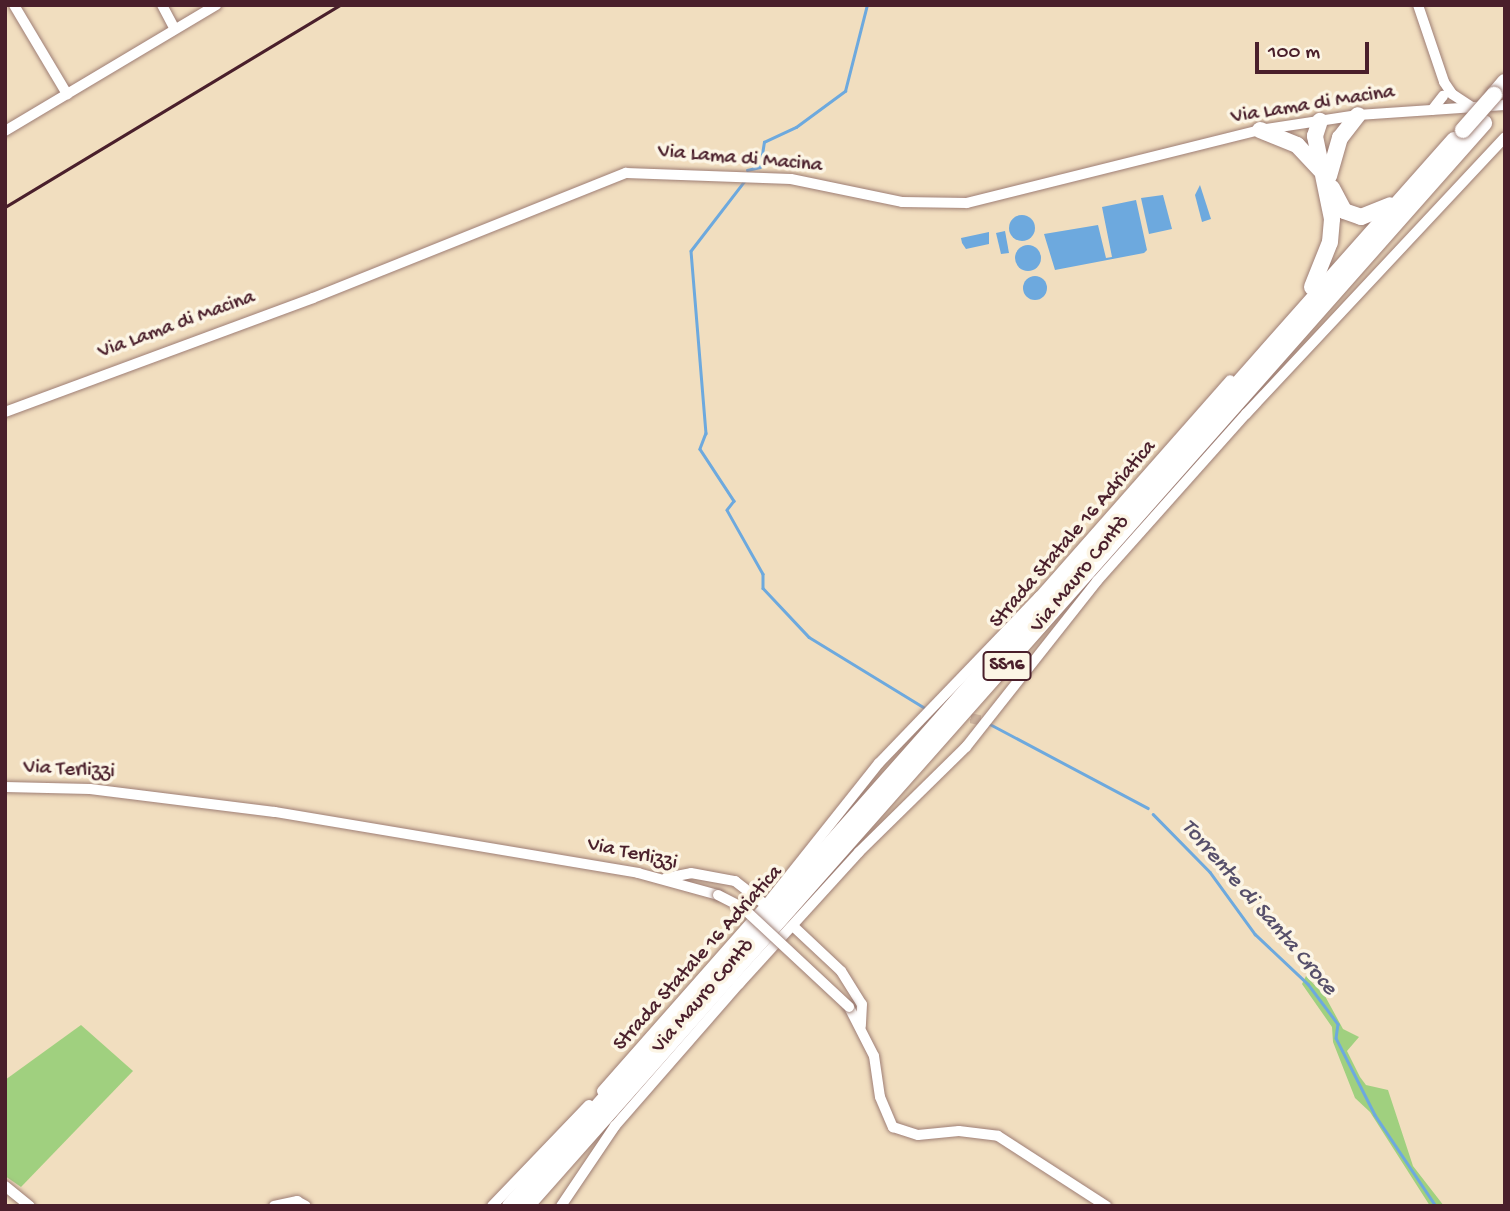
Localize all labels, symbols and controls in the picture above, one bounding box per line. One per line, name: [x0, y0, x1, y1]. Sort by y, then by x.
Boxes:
scale bar: [1258, 28, 1372, 72]
text: 100 m: [1268, 41, 1320, 66]
street label: Via Lama di Macina: [1229, 81, 1397, 131]
street label: Via Lama di Macina: [657, 140, 823, 180]
street label: Via Lama di Macina: [95, 286, 259, 366]
street label: Strada Statale 16 Adriatica: [985, 436, 1163, 634]
street label: Via Mauro Contò: [1026, 511, 1136, 639]
road number: SS16: [982, 650, 1032, 681]
street label: Via Terlizzi: [23, 756, 115, 786]
water label: Torrente di Santa Croce: [1174, 814, 1342, 1002]
street label: Via Terlizzi: [585, 833, 679, 877]
street label: Strada Statale 16 Adriatica: [609, 861, 789, 1057]
street label: Via Mauro Contò: [647, 934, 761, 1060]

